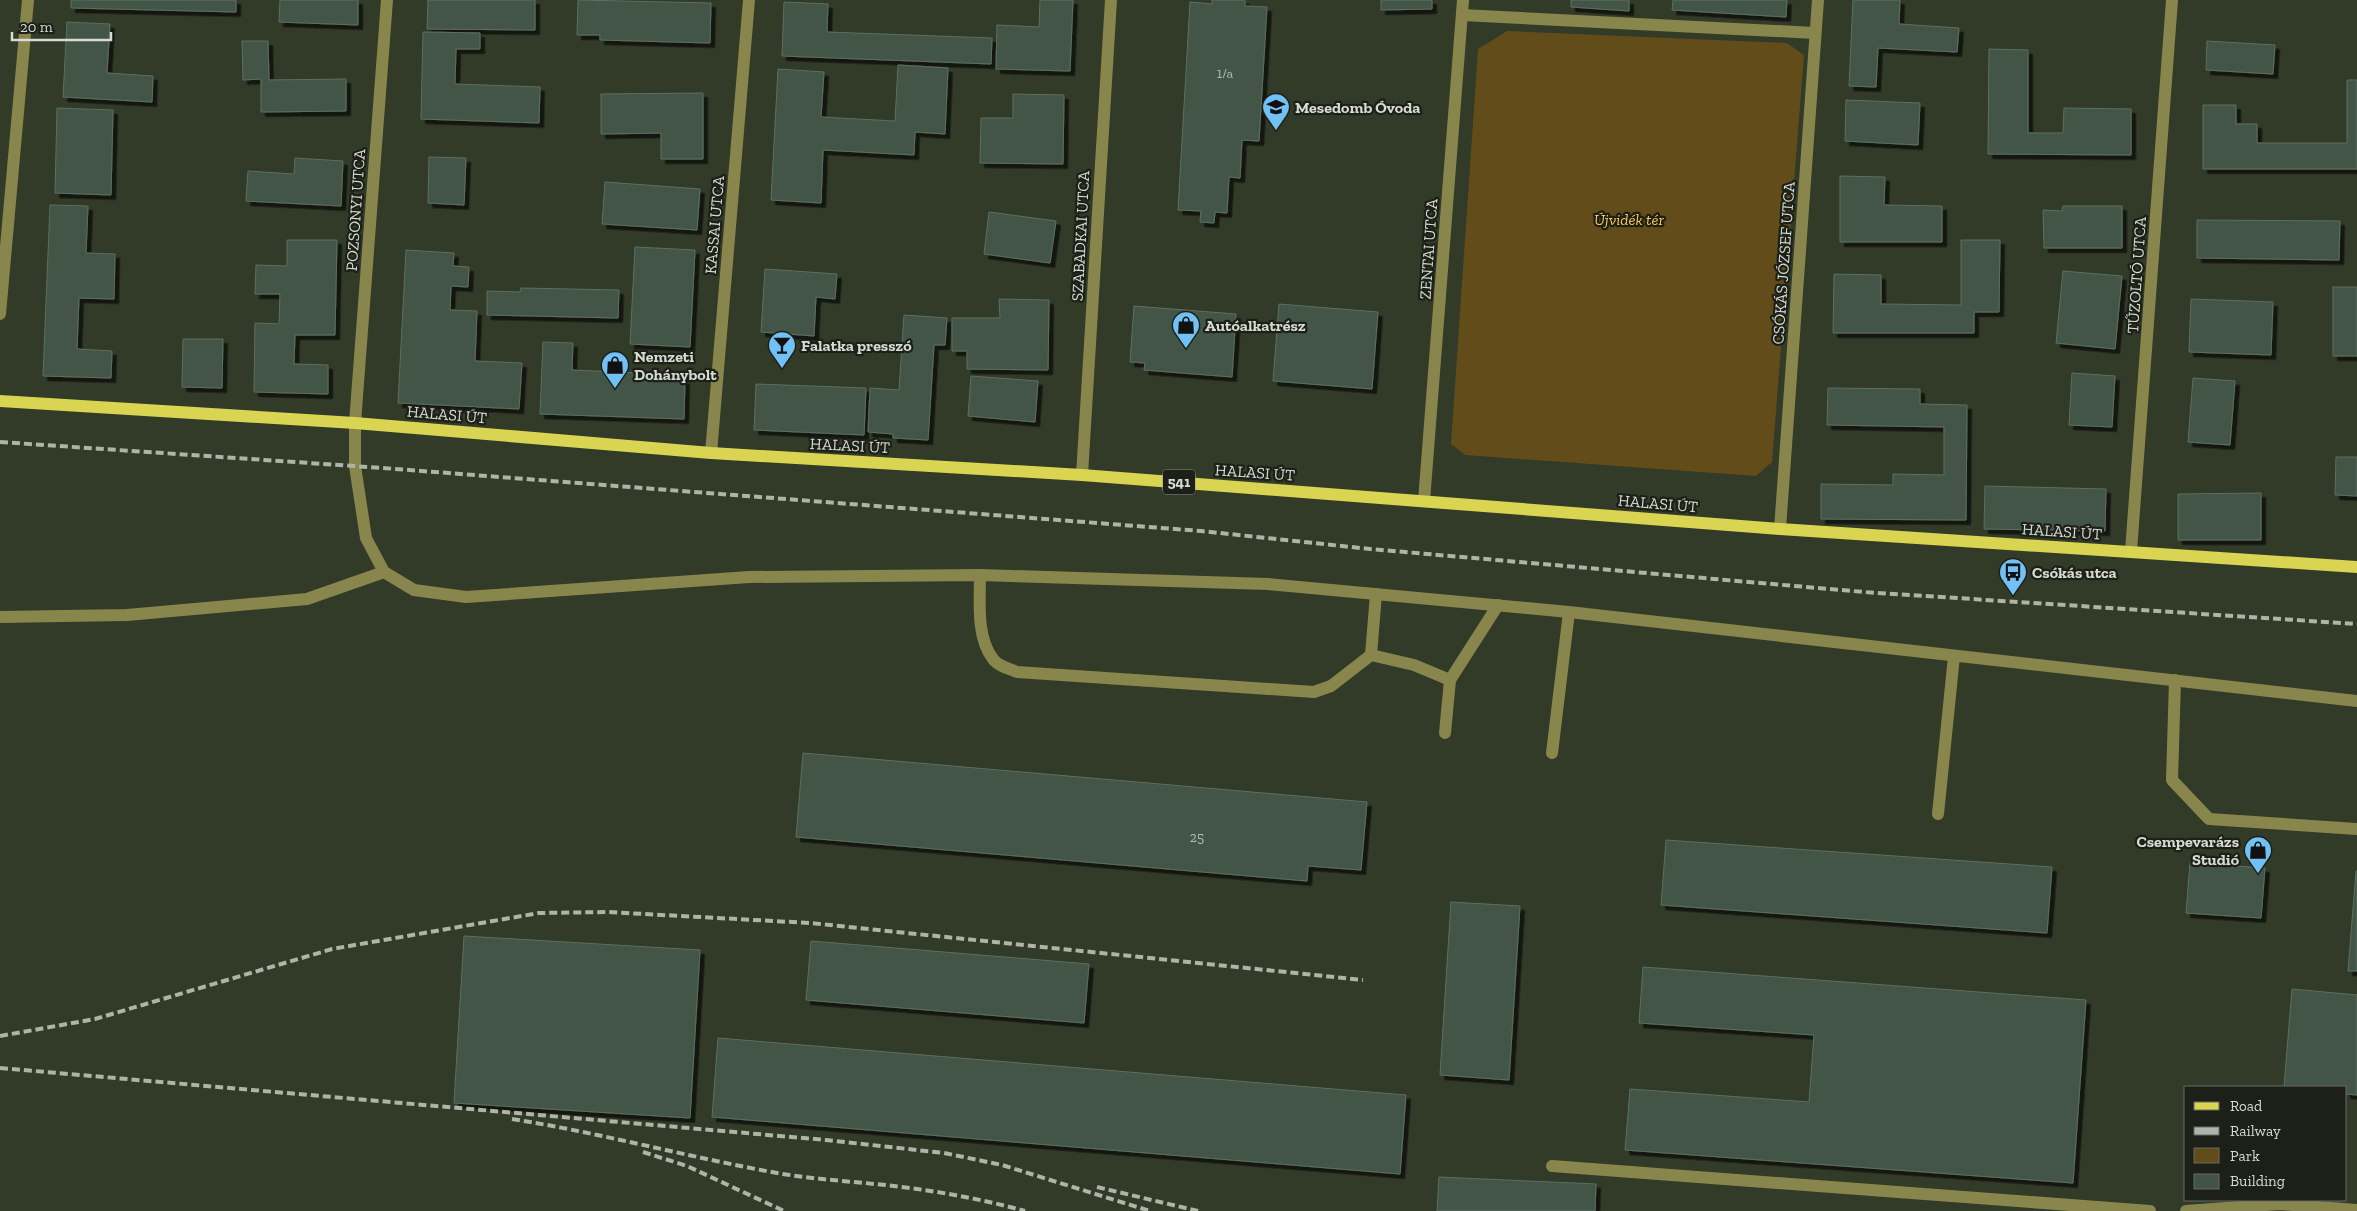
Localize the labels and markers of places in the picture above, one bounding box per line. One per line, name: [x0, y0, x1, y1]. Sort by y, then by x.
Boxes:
school or university icon: Mesedomb Óvoda: [1261, 92, 1291, 131]
place label: Mesedomb Óvoda: [1295, 98, 1420, 117]
shop icon: Autóalkatrész: [1171, 310, 1201, 349]
place label: Autóalkatrész: [1205, 316, 1306, 335]
bar icon: Falatka presszó: [767, 330, 797, 369]
place label: Falatka presszó: [801, 336, 912, 355]
place label: Nemzeti Dohánybolt: [634, 347, 717, 384]
shop icon: Nemzeti Dohánybolt: [600, 350, 630, 389]
bus stop icon: Csókás utca: [1998, 557, 2028, 596]
place label: Csókás utca: [2032, 563, 2117, 582]
place label: Csempevarázs Studió: [2136, 832, 2240, 869]
shop icon: Csempevarázs Studió: [2243, 835, 2273, 874]

